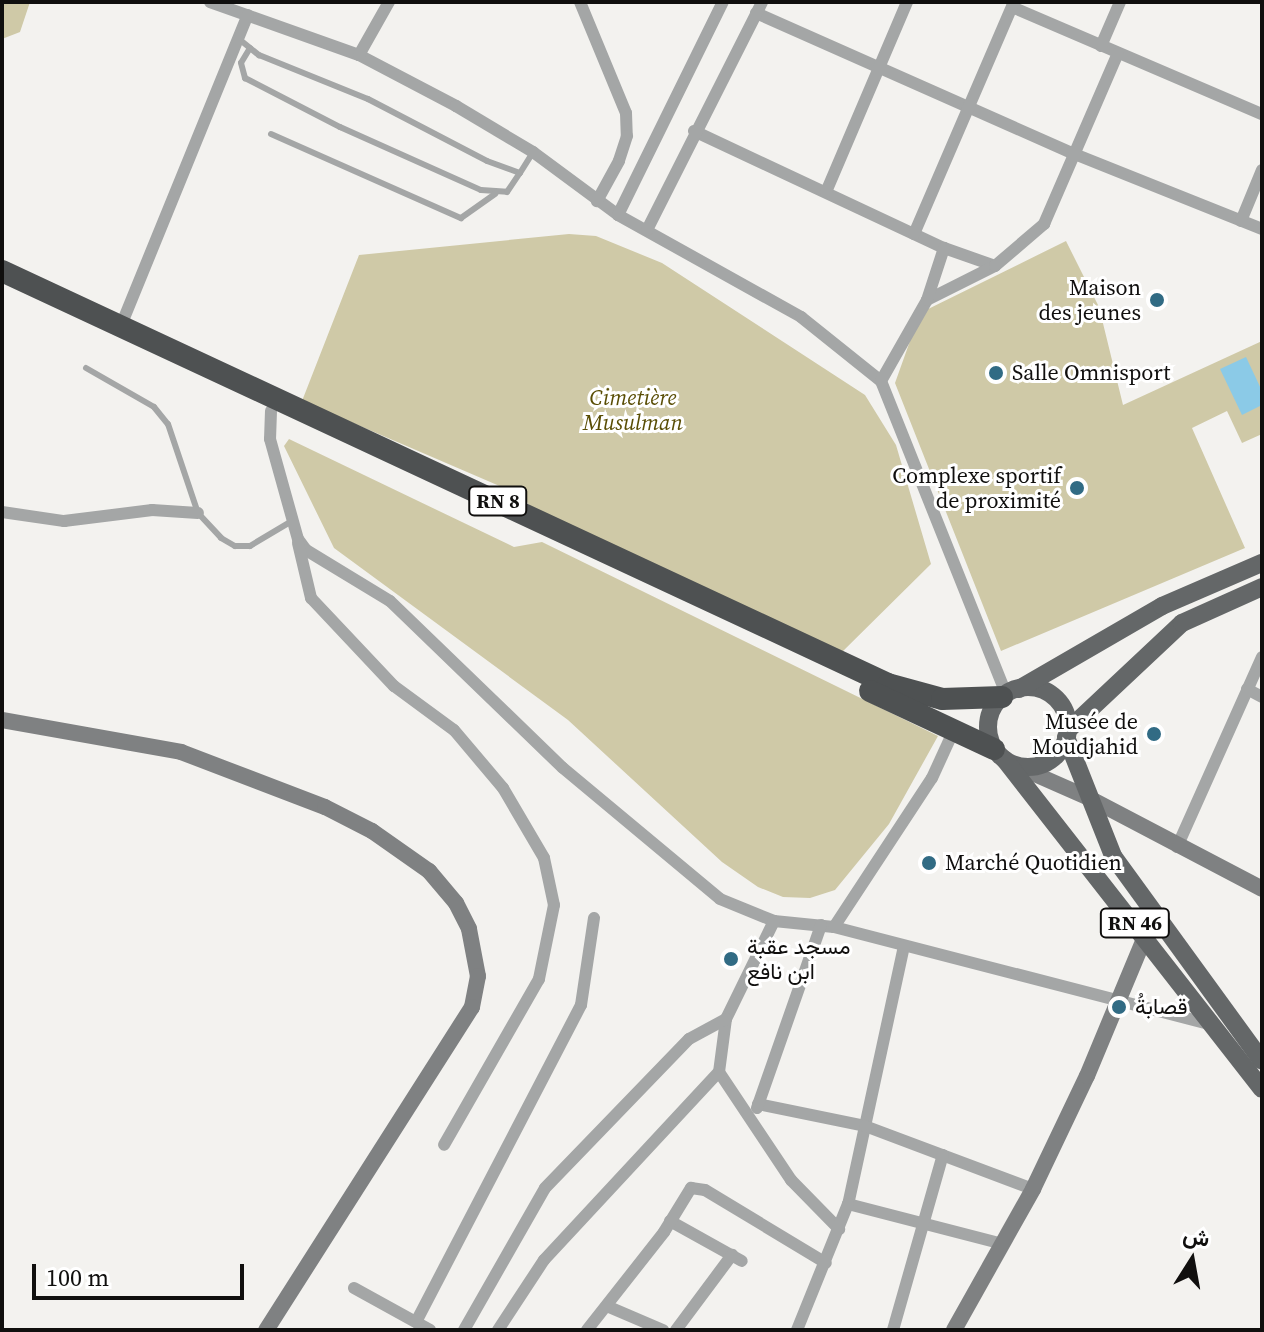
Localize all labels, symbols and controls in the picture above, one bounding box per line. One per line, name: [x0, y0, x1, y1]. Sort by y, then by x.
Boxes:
place label: Maison des jeunes: [1038, 274, 1141, 326]
marker: Maison des jeunes: [1148, 291, 1166, 309]
place label: Salle Omnisport: [1012, 360, 1170, 386]
marker: Salle Omnisport: [987, 364, 1005, 382]
park label: Cimetière Musulman: [583, 384, 683, 436]
place label: Complexe sportif de proximité: [892, 462, 1061, 514]
marker: Complexe sportif de proximité: [1068, 479, 1086, 497]
road number: RN 8: [468, 485, 528, 517]
place label: Musée de Moudjahid: [1032, 708, 1138, 760]
marker: Musée de Moudjahid: [1145, 725, 1163, 743]
place label: Marché Quotidien: [945, 850, 1122, 876]
marker: Marché Quotidien: [920, 854, 938, 872]
road number: RN 46: [1099, 907, 1171, 939]
place label: مسجد عقبة ابن نافع: [747, 933, 851, 984]
marker: مسجد عقبة ابن نافع: [722, 950, 740, 968]
place label: قصابةُ: [1135, 994, 1188, 1020]
marker: قصابةُ: [1110, 998, 1128, 1016]
text: ش: [1181, 1219, 1212, 1254]
north arrow: [1152, 1220, 1232, 1300]
scale bar: [36, 1248, 248, 1298]
text: 100 m: [46, 1261, 109, 1294]

